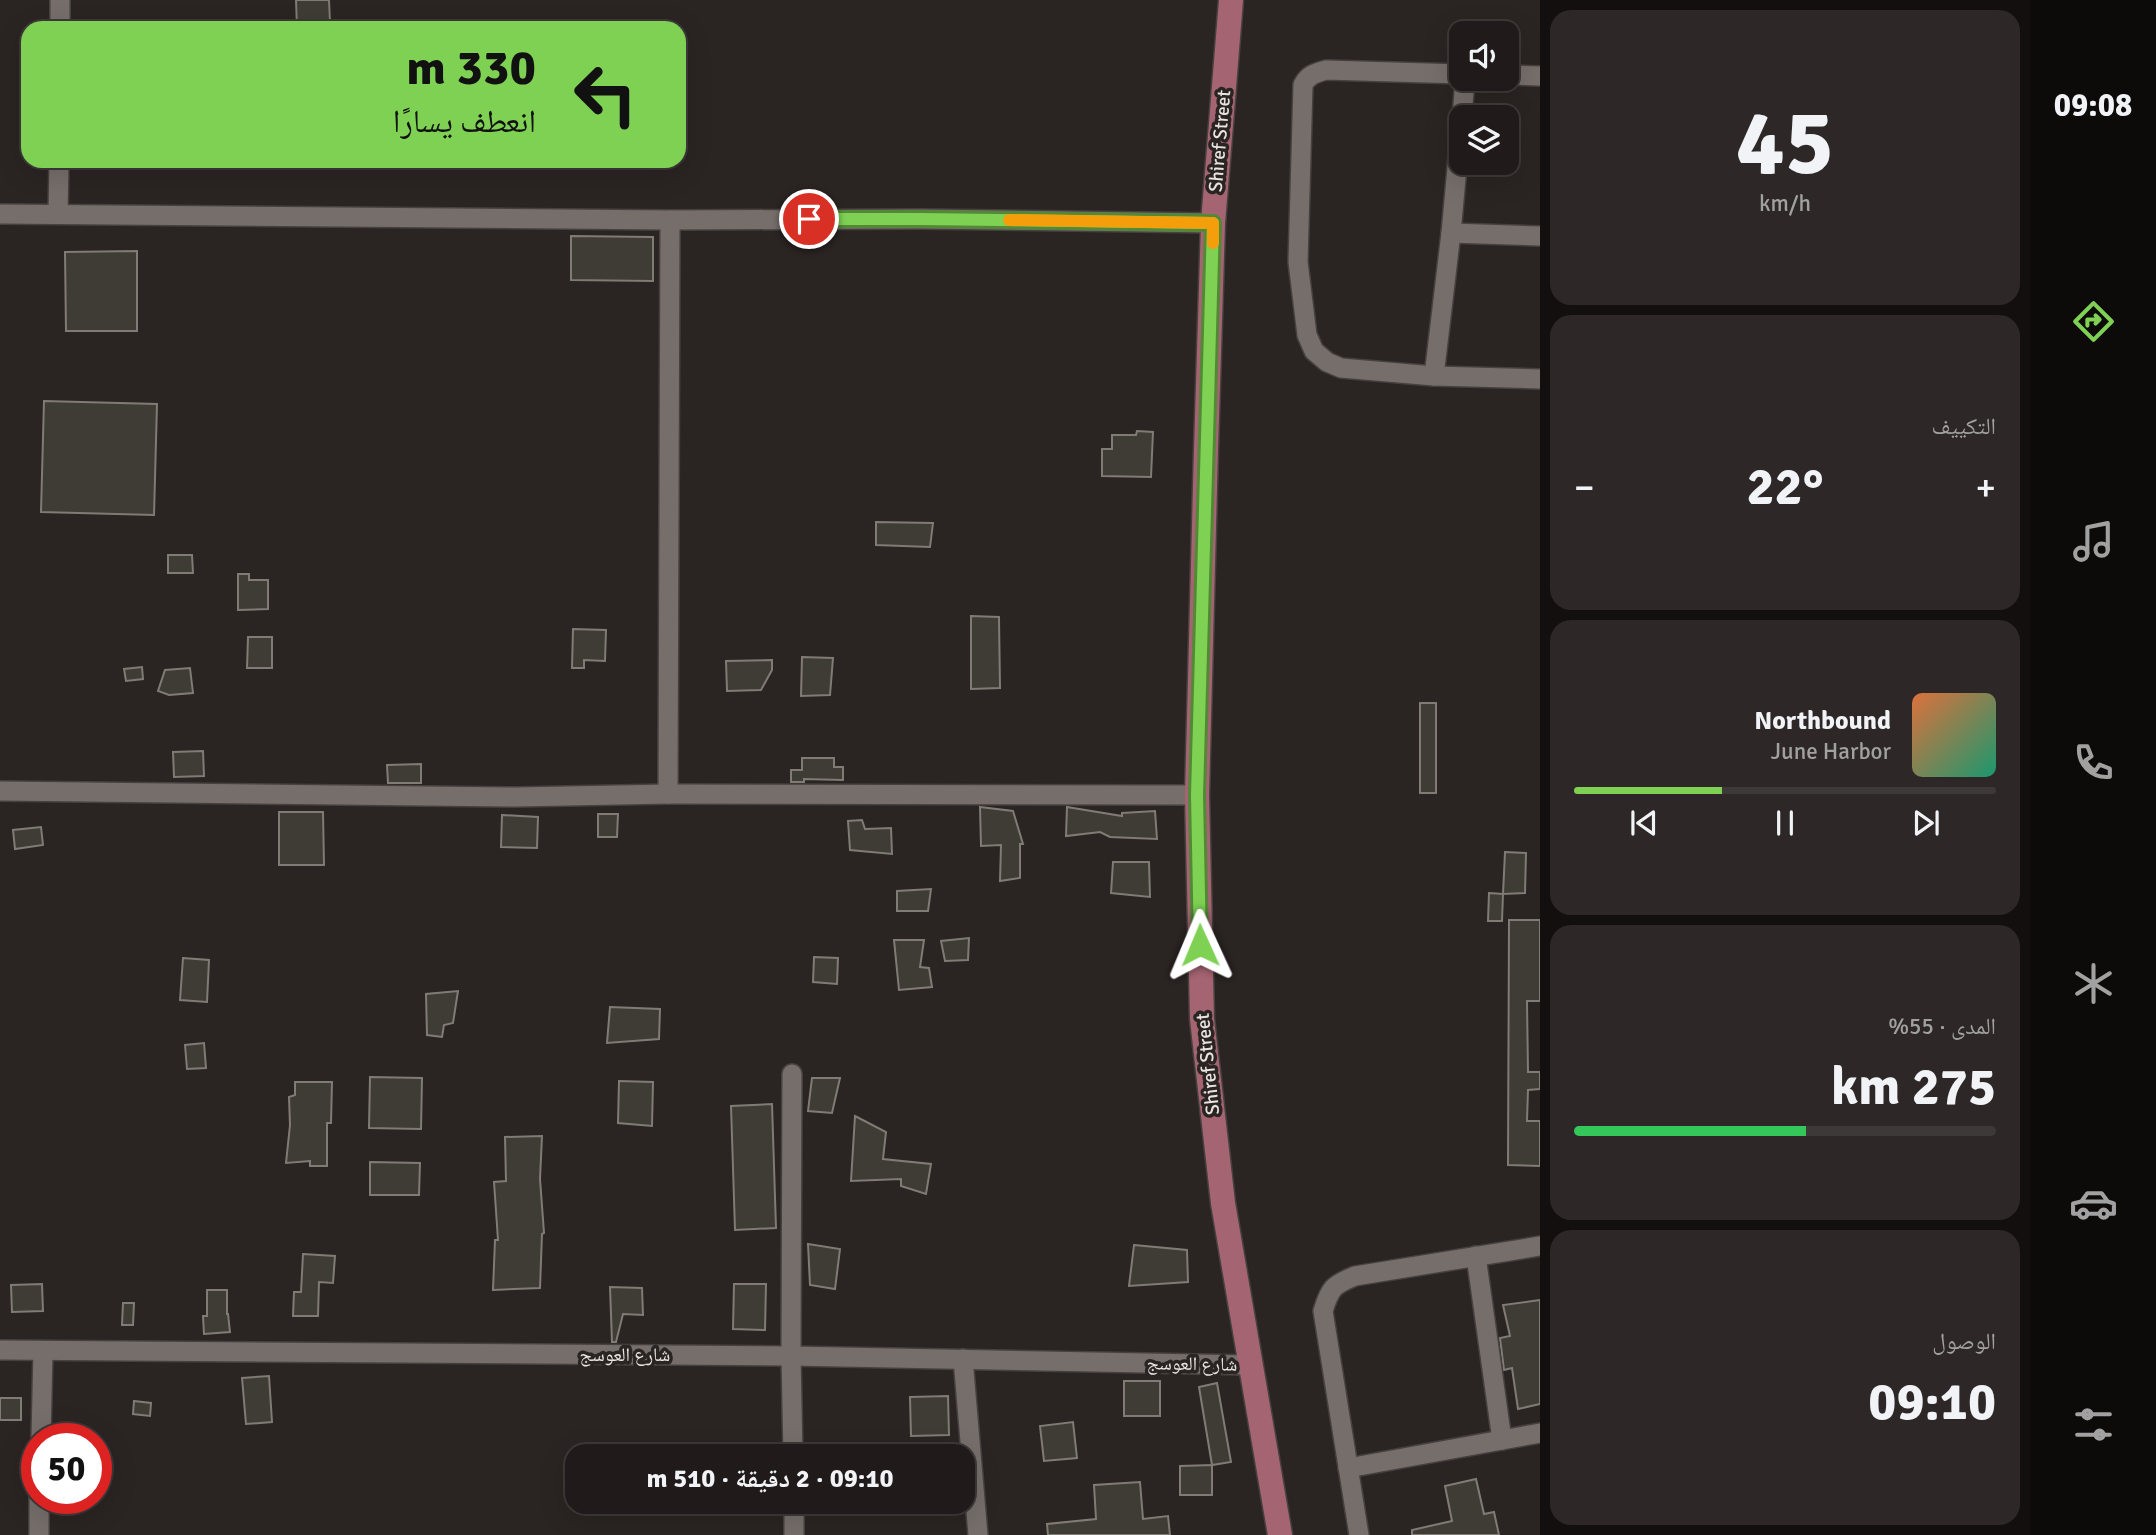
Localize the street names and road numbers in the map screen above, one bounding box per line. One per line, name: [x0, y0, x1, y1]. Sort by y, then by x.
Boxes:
street label: Shiref Street: [1204, 89, 1236, 193]
street label: Shiref Street: [1191, 1012, 1225, 1116]
street label: شارع العوسج: [580, 1343, 670, 1367]
street label: شارع العوسج: [1146, 1351, 1238, 1377]

